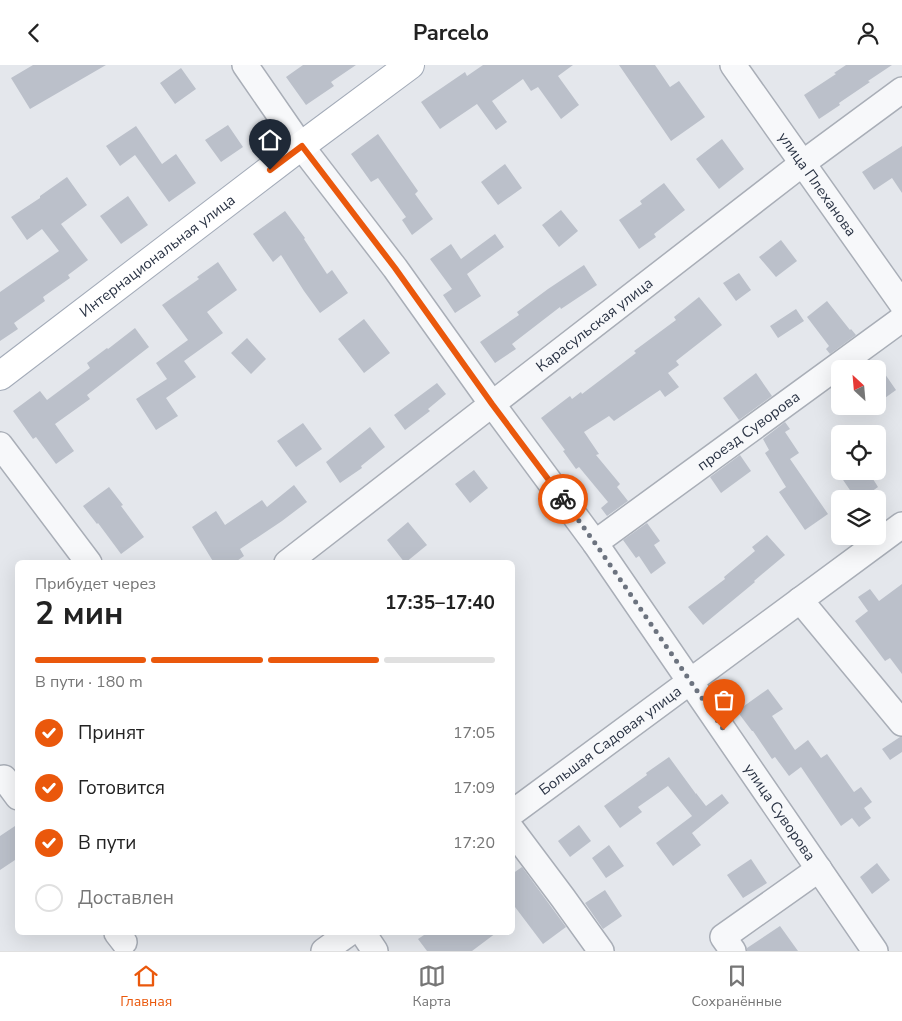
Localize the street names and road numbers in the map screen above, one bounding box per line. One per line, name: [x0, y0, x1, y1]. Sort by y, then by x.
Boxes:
street label: улица Плеханова: [774, 128, 861, 240]
street label: Интернациональная улица: [75, 190, 239, 322]
street label: Карасульская улица: [532, 273, 657, 376]
street label: проезд Суворова: [693, 387, 804, 475]
street label: Большая Садовая улица: [535, 681, 685, 800]
street label: улица Суворова: [739, 760, 820, 865]

